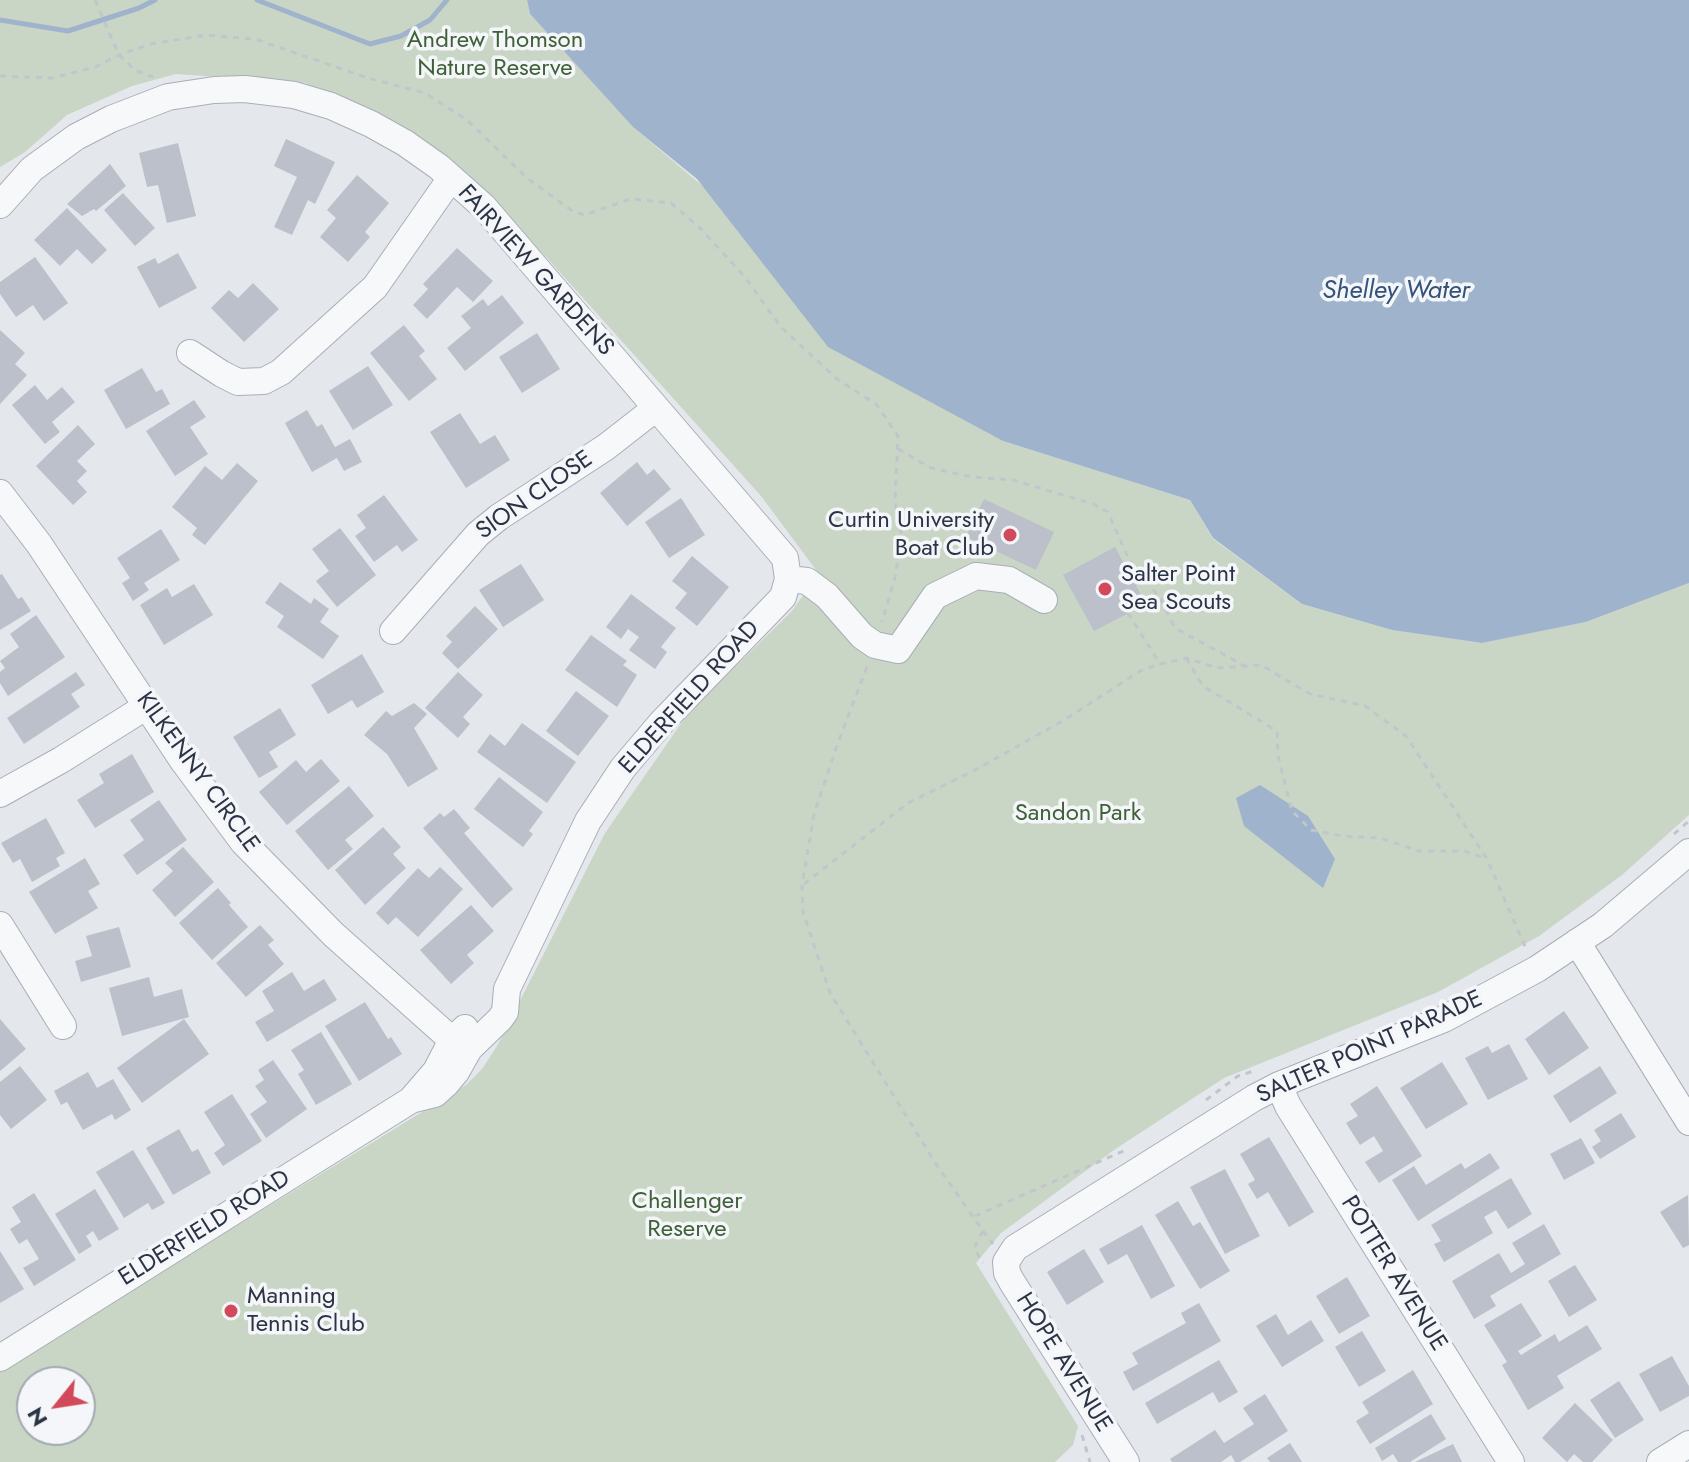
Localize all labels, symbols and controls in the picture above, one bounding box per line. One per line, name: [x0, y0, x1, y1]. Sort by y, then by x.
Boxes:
park label: Andrew Thomson Nature Reserve: [407, 27, 583, 83]
street label: FAIRVIEW GARDENS: [451, 180, 619, 362]
water label: Shelley Water: [1322, 276, 1470, 308]
street label: SION CLOSE: [471, 445, 599, 547]
place label: Curtin University Boat Club: [828, 507, 994, 563]
marker: Curtin University Boat Club: [1001, 526, 1019, 544]
place label: Salter Point Sea Scouts: [1121, 561, 1235, 617]
marker: Salter Point Sea Scouts: [1096, 580, 1114, 598]
street label: ELDERFIELD ROAD: [614, 615, 766, 781]
street label: KILKENNY CIRCLE: [129, 687, 265, 859]
park label: Sandon Park: [1015, 800, 1141, 828]
street label: SALTER POINT PARADE: [1253, 985, 1487, 1111]
street label: ELDERFIELD ROAD: [114, 1165, 296, 1293]
park label: Challenger Reserve: [632, 1188, 742, 1244]
street label: POTTER AVENUE: [1334, 1191, 1452, 1357]
place label: Manning Tennis Club: [247, 1283, 365, 1339]
street label: HOPE AVENUE: [1009, 1288, 1117, 1438]
marker: Manning Tennis Club: [222, 1302, 240, 1320]
north arrow: [16, 1366, 96, 1446]
text: N: [19, 1401, 55, 1433]

